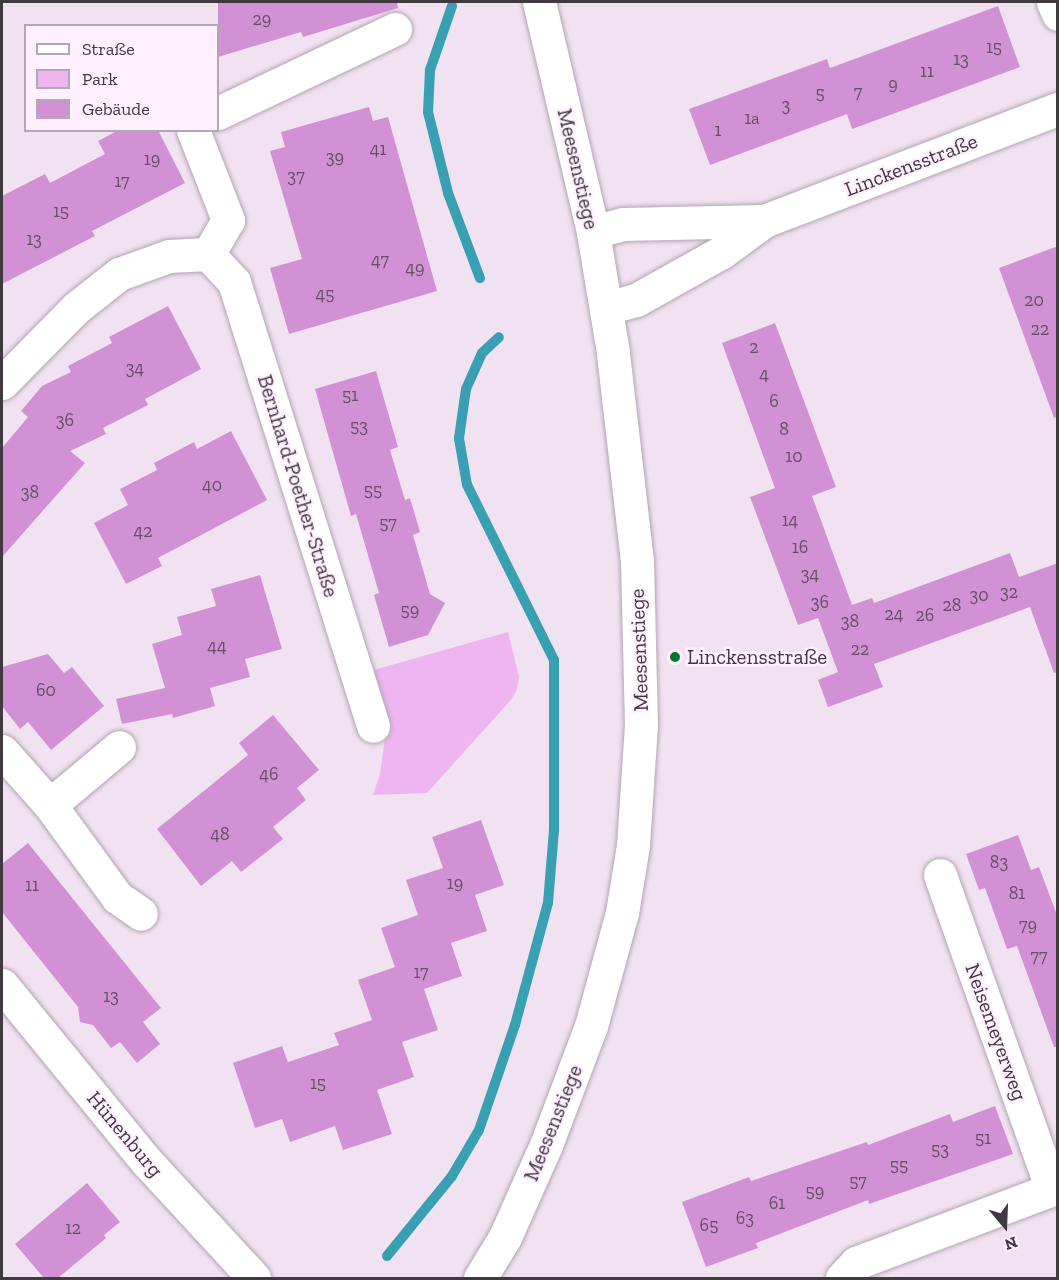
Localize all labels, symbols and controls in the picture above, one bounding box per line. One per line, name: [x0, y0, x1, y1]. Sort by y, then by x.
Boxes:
house number: 29: [253, 8, 271, 30]
legend: [24, 24, 219, 132]
house number: 15: [986, 36, 1002, 58]
text: Straße: [82, 38, 135, 60]
house number: 13: [953, 48, 969, 70]
house number: 11: [920, 60, 934, 82]
text: Park: [82, 68, 118, 90]
house number: 9: [888, 73, 898, 95]
house number: 7: [854, 81, 862, 103]
house number: 5: [815, 82, 825, 104]
house number: 3: [782, 94, 790, 116]
text: Gebäude: [82, 98, 150, 120]
street label: Meesenstiege: [552, 106, 604, 232]
house number: 1a: [744, 107, 760, 129]
house number: 1: [715, 119, 721, 141]
street label: Linckensstraße: [841, 128, 981, 202]
house number: 41: [370, 138, 386, 160]
house number: 39: [326, 146, 344, 168]
house number: 19: [144, 148, 160, 170]
house number: 37: [287, 165, 305, 187]
house number: 17: [114, 170, 130, 192]
house number: 15: [53, 200, 69, 222]
house number: 13: [26, 228, 42, 250]
house number: 47: [371, 249, 389, 271]
house number: 49: [405, 257, 425, 279]
house number: 45: [316, 283, 334, 305]
house number: 20: [1024, 289, 1044, 311]
house number: 22: [1031, 318, 1049, 340]
house number: 2: [749, 336, 759, 358]
house number: 34: [126, 357, 144, 379]
house number: 4: [759, 363, 769, 385]
street label: Bernhard-Poether-Straße: [252, 372, 344, 600]
house number: 51: [342, 384, 358, 406]
house number: 6: [769, 390, 779, 412]
house number: 36: [56, 409, 74, 431]
house number: 53: [350, 415, 368, 437]
house number: 8: [779, 418, 789, 440]
house number: 10: [785, 445, 803, 467]
house number: 40: [202, 474, 222, 496]
house number: 55: [364, 479, 382, 501]
house number: 38: [21, 481, 39, 503]
house number: 14: [782, 509, 798, 531]
house number: 57: [379, 512, 397, 534]
house number: 42: [134, 520, 152, 542]
house number: 16: [792, 536, 808, 558]
house number: 34: [801, 563, 819, 585]
house number: 32: [1000, 581, 1018, 603]
house number: 30: [969, 584, 989, 606]
street label: Meesenstiege: [624, 588, 654, 712]
house number: 36: [811, 591, 829, 613]
house number: 28: [943, 594, 961, 616]
house number: 59: [401, 599, 419, 621]
house number: 24: [885, 603, 903, 625]
house number: 26: [916, 604, 934, 626]
house number: 38: [841, 610, 859, 632]
house number: 44: [207, 635, 227, 657]
house number: 22: [851, 638, 869, 660]
place label: Linckensstraße: [687, 644, 827, 670]
marker: Linckensstraße: [668, 650, 682, 664]
house number: 60: [36, 679, 56, 701]
house number: 46: [259, 763, 279, 785]
house number: 48: [210, 823, 230, 845]
house number: 83: [990, 851, 1008, 873]
house number: 19: [447, 872, 463, 894]
house number: 11: [25, 874, 39, 896]
house number: 81: [1009, 882, 1025, 904]
house number: 79: [1019, 914, 1037, 936]
house number: 77: [1031, 945, 1047, 967]
street label: Neisemeyerweg: [960, 960, 1032, 1104]
house number: 17: [413, 961, 429, 983]
house number: 13: [103, 985, 119, 1007]
street label: Meesenstiege: [518, 1061, 588, 1185]
house number: 15: [310, 1072, 326, 1094]
street label: Hünenburg: [82, 1086, 168, 1182]
house number: 51: [975, 1127, 991, 1149]
house number: 53: [931, 1138, 949, 1160]
house number: 55: [890, 1154, 908, 1176]
house number: 57: [849, 1170, 867, 1192]
house number: 59: [806, 1180, 824, 1202]
house number: 61: [769, 1192, 785, 1214]
north arrow: [975, 1196, 1035, 1256]
house number: 63: [736, 1207, 754, 1229]
house number: 65: [700, 1214, 718, 1236]
house number: 12: [65, 1217, 81, 1239]
text: N: [1002, 1233, 1020, 1254]

